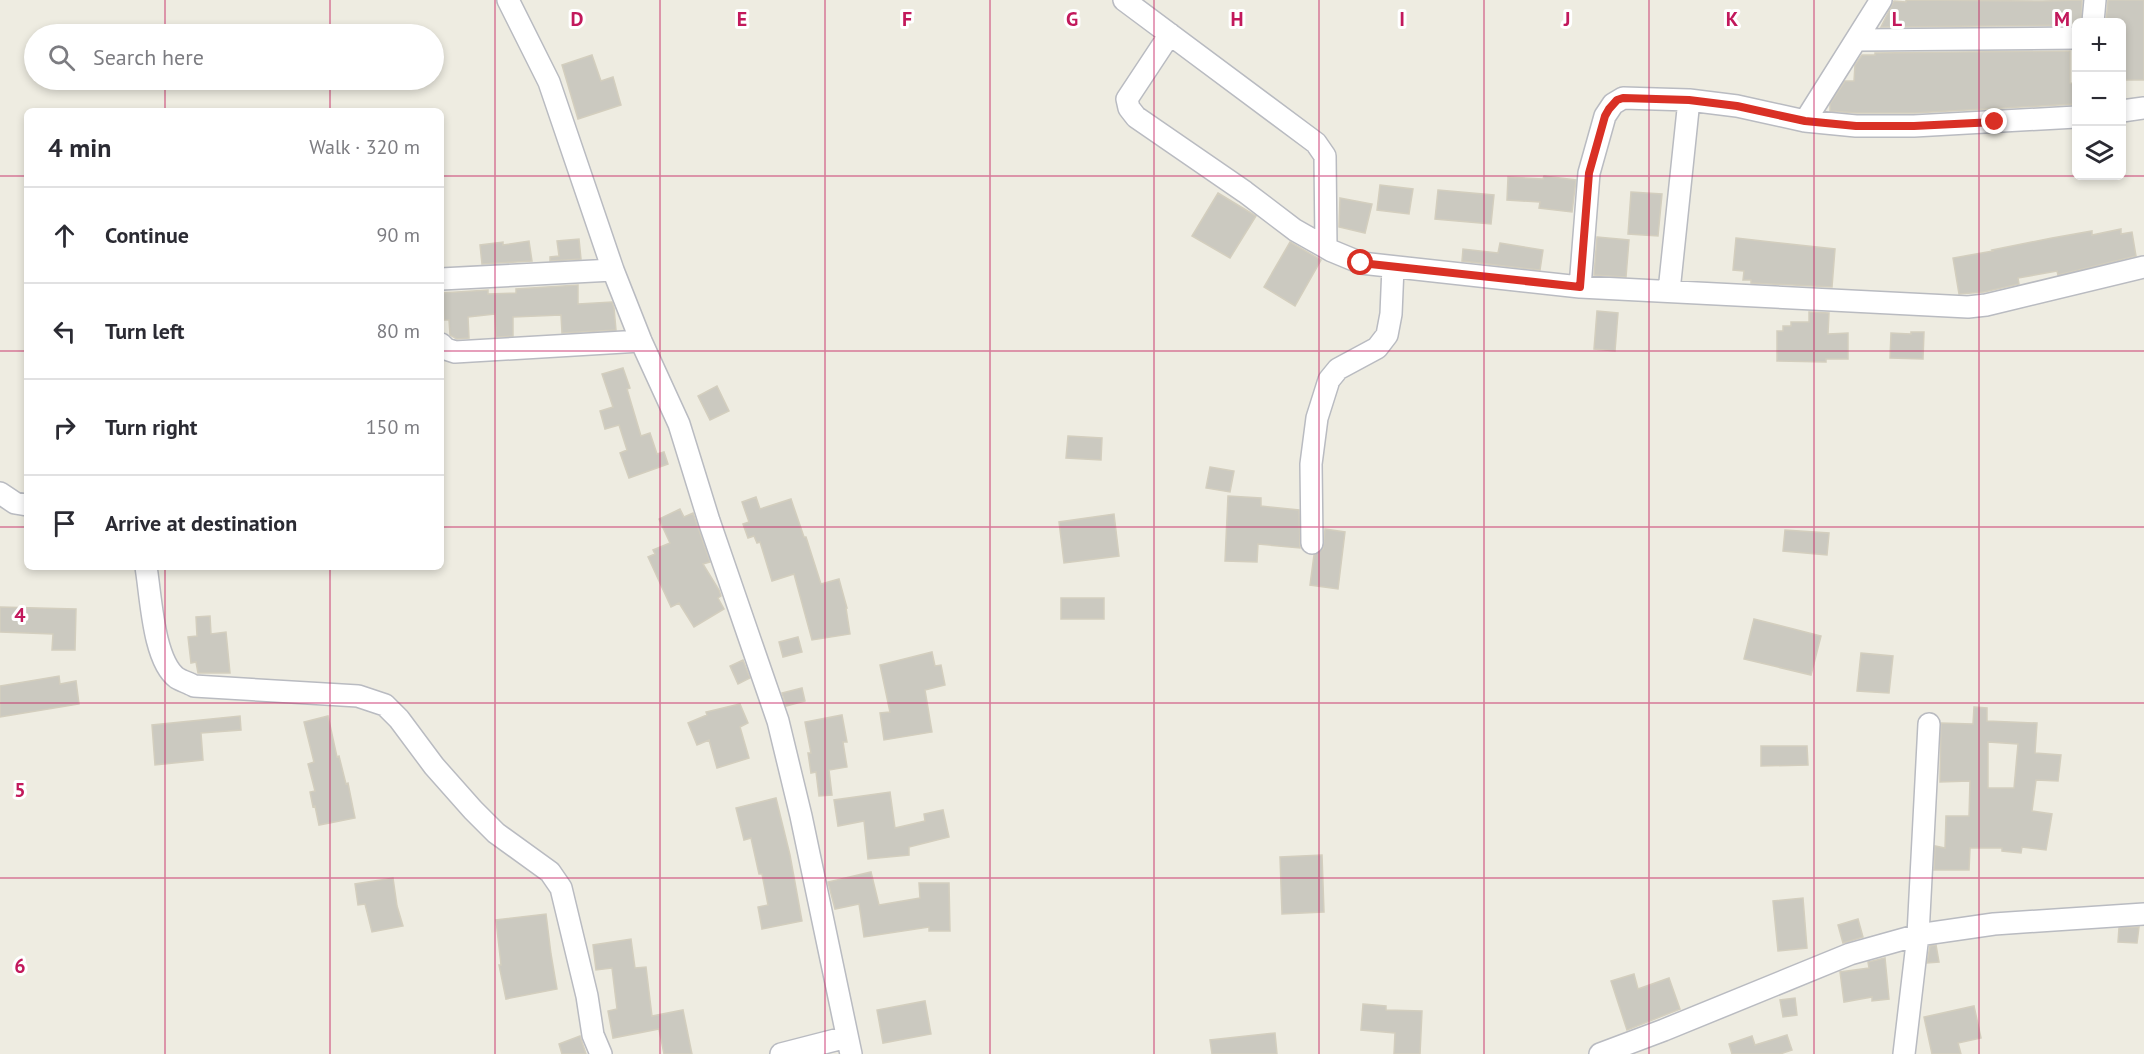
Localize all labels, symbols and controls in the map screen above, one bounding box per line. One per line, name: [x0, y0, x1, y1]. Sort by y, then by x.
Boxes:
text: D: [571, 6, 584, 32]
text: E: [737, 6, 747, 32]
text: F: [902, 6, 912, 32]
text: G: [1066, 6, 1078, 32]
text: H: [1230, 6, 1244, 32]
text: I: [1399, 6, 1405, 32]
text: J: [1563, 6, 1570, 32]
text: K: [1726, 6, 1739, 32]
text: L: [1892, 6, 1903, 32]
text: M: [2054, 6, 2070, 32]
map controls: [2072, 18, 2126, 180]
button: +: [2072, 18, 2126, 72]
search box: [24, 24, 444, 90]
icon: search: [45, 41, 78, 74]
text: Search here: [93, 43, 204, 71]
button: −: [2072, 72, 2126, 126]
route end: [1981, 108, 2007, 134]
button: layers: [2072, 126, 2126, 180]
text: 4 min: [48, 131, 111, 164]
text: Walk · 320 m: [309, 134, 420, 160]
icon: ahead: [48, 219, 81, 252]
text: Continue: [105, 221, 189, 249]
text: 90 m: [377, 222, 420, 248]
route start: [1347, 249, 1373, 275]
icon: left: [48, 315, 81, 348]
text: Turn left: [105, 317, 185, 345]
text: 80 m: [377, 318, 420, 344]
icon: right: [48, 411, 81, 444]
text: Turn right: [105, 413, 197, 441]
text: 150 m: [366, 414, 420, 440]
icon: arrive: [48, 507, 81, 540]
text: Arrive at destination: [105, 509, 297, 537]
text: 4: [14, 602, 26, 628]
text: 5: [14, 777, 26, 803]
text: 6: [14, 953, 26, 979]

